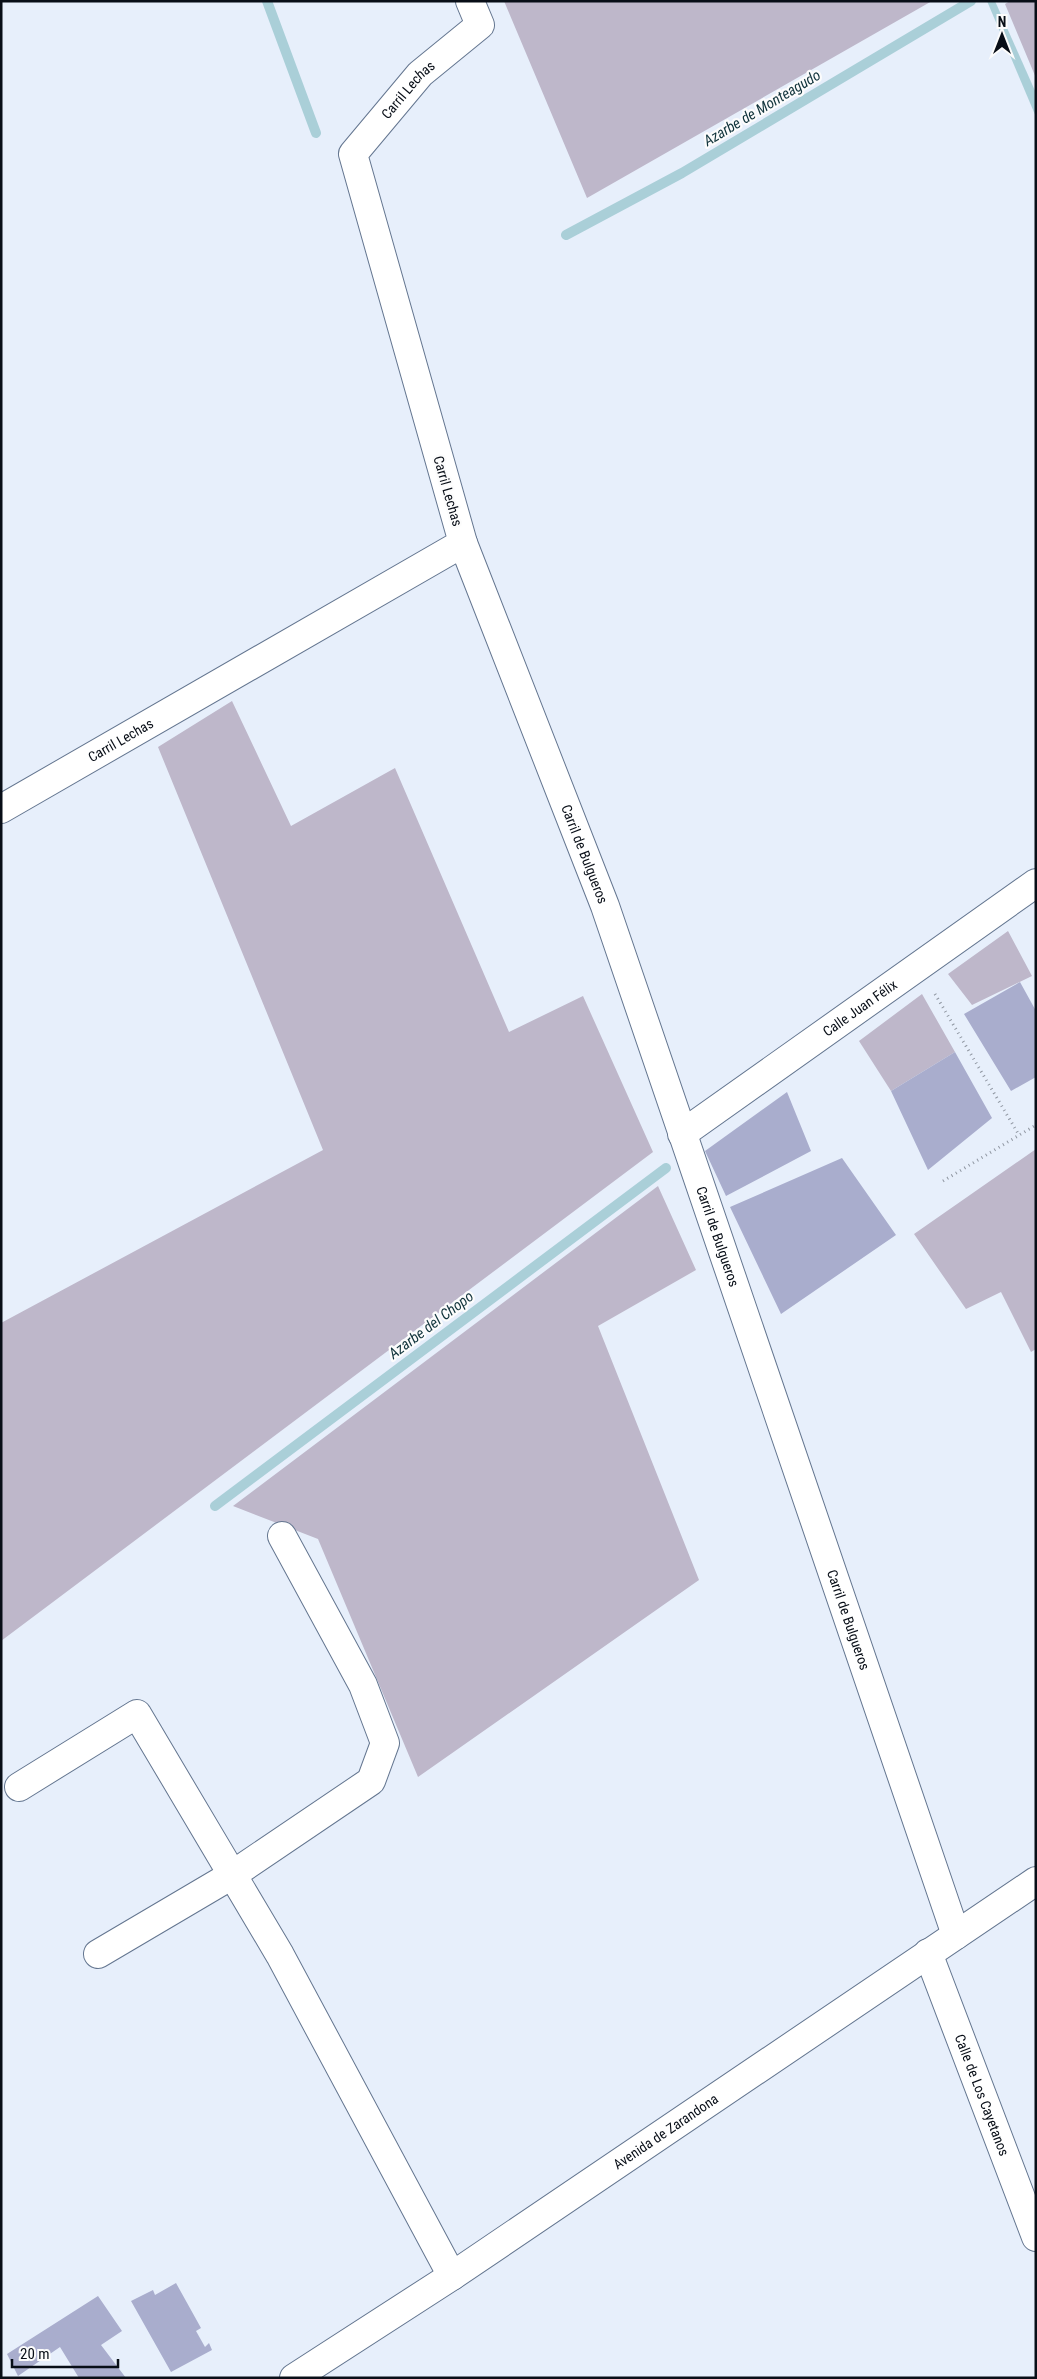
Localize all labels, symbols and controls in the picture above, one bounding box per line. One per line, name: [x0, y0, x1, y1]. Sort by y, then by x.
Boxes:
north arrow: [977, 10, 1027, 60]
text: N: [998, 14, 1006, 30]
street label: Carril Lechas: [378, 57, 438, 122]
water label: Azarbe de Monteagudo: [699, 66, 824, 151]
street label: Carril Lechas: [430, 454, 466, 528]
street label: Carril Lechas: [85, 715, 156, 765]
street label: Carril de Bulgueros: [558, 802, 611, 906]
street label: Calle Juan Félix: [820, 976, 900, 1040]
street label: Carril de Bulgueros: [693, 1184, 742, 1289]
water label: Azarbe del Chopo: [384, 1287, 477, 1363]
street label: Carril de Bulgueros: [824, 1568, 873, 1672]
street label: Calle de Los Cayetanos: [952, 2032, 1012, 2158]
street label: Avenida de Zarandona: [610, 2090, 721, 2173]
scale bar: [12, 2336, 119, 2368]
text: 20 m: [20, 2345, 50, 2363]

